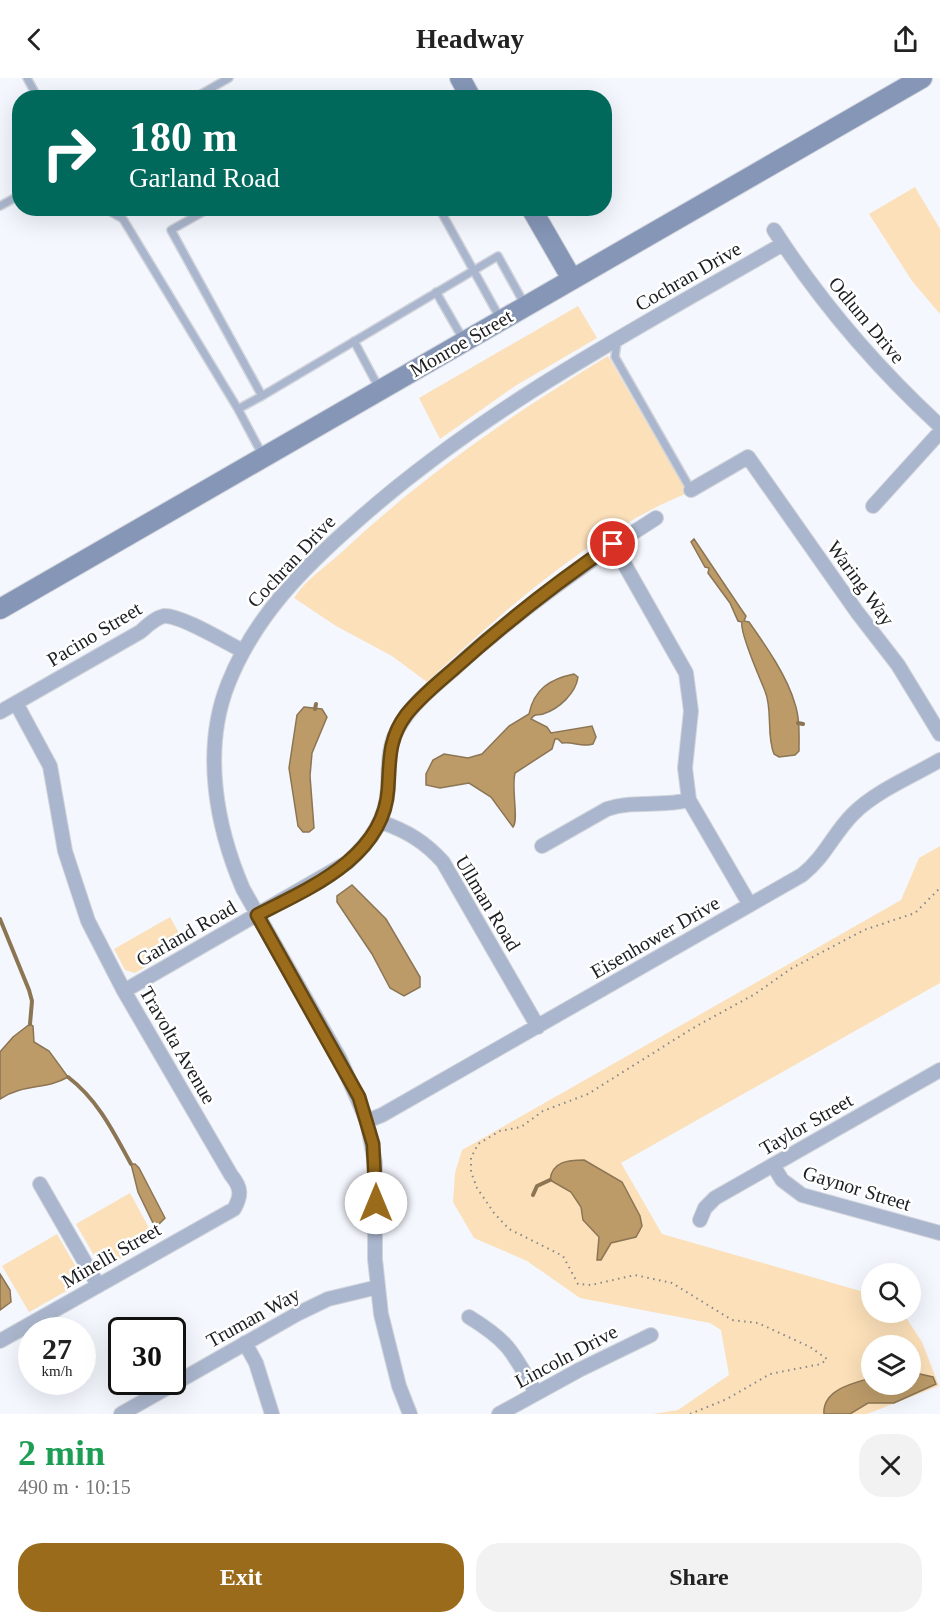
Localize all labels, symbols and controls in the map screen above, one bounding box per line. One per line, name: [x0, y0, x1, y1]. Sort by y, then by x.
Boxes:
icon: back: [18, 23, 51, 56]
icon: share: [889, 23, 922, 56]
text: Headway: [416, 24, 524, 54]
icon: right: [30, 114, 108, 192]
text: 180 m: [129, 114, 238, 160]
text: Garland Road: [129, 163, 280, 193]
street label: Cochran Drive: [631, 237, 745, 315]
street label: Odlum Drive: [824, 272, 910, 368]
street label: Monroe Street: [406, 305, 517, 381]
street label: Cochran Drive: [243, 510, 339, 612]
pin: [587, 518, 638, 569]
icon: arrive: [596, 527, 629, 560]
street label: Waring Way: [822, 536, 899, 630]
street label: Pacino Street: [43, 597, 146, 671]
street label: Ullman Road: [451, 851, 525, 955]
street label: Eisenhower Drive: [587, 891, 723, 983]
street label: Garland Road: [132, 896, 240, 970]
street label: Travolta Avenue: [136, 982, 220, 1108]
street label: Taylor Street: [756, 1088, 857, 1160]
street label: Gaynor Street: [800, 1161, 914, 1216]
position arrow: [344, 1171, 408, 1235]
street label: Minelli Street: [58, 1218, 165, 1292]
map controls: [861, 1263, 921, 1395]
button: search: [861, 1263, 921, 1323]
street label: Truman Way: [202, 1282, 304, 1353]
speed limit sign: 30: [108, 1317, 186, 1395]
street label: Lincoln Drive: [511, 1320, 621, 1392]
text: 27: [42, 1332, 72, 1365]
button: layers: [861, 1335, 921, 1395]
text: km/h: [42, 1363, 72, 1379]
text: 2 min: [18, 1433, 105, 1473]
button: close: [859, 1434, 922, 1497]
text: 490 m · 10:15: [18, 1476, 131, 1498]
button: Exit: [18, 1543, 464, 1612]
button: Share: [476, 1543, 922, 1612]

